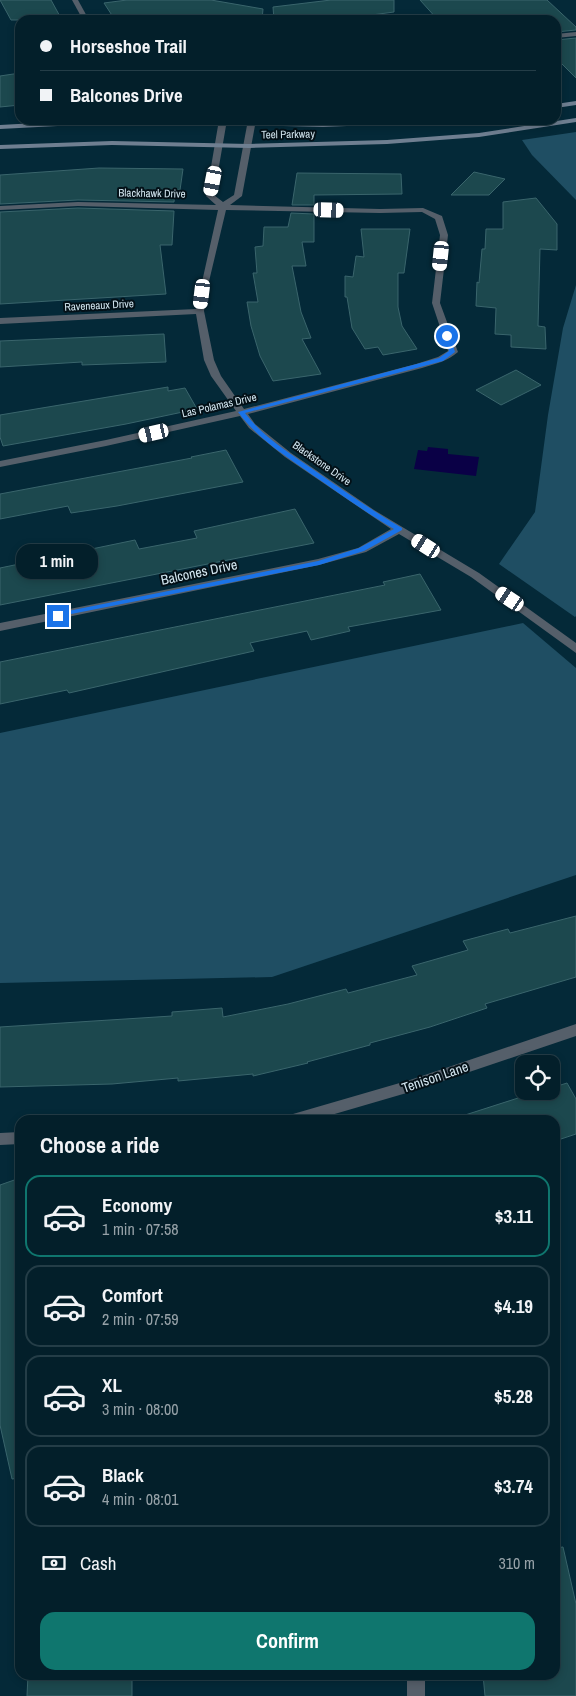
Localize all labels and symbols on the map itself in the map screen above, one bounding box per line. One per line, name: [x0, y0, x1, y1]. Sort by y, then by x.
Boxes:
street label: Teel Parkway: [261, 127, 315, 141]
car: [202, 165, 223, 197]
street label: Blackhawk Drive: [118, 185, 186, 201]
car: [313, 202, 344, 218]
car: [431, 240, 450, 272]
car: [192, 278, 211, 310]
street label: Raveneaux Drive: [64, 296, 134, 314]
route start: [436, 325, 458, 347]
street label: Las Polamas Drive: [180, 390, 258, 420]
car: [137, 422, 170, 444]
street label: Blackstone Drive: [290, 438, 354, 488]
car: [409, 532, 442, 560]
callout: 1 min: [17, 544, 99, 578]
street label: Balcones Drive: [159, 555, 239, 589]
car: [493, 584, 526, 614]
route end: [47, 605, 69, 627]
street label: Tenison Lane: [399, 1057, 471, 1097]

